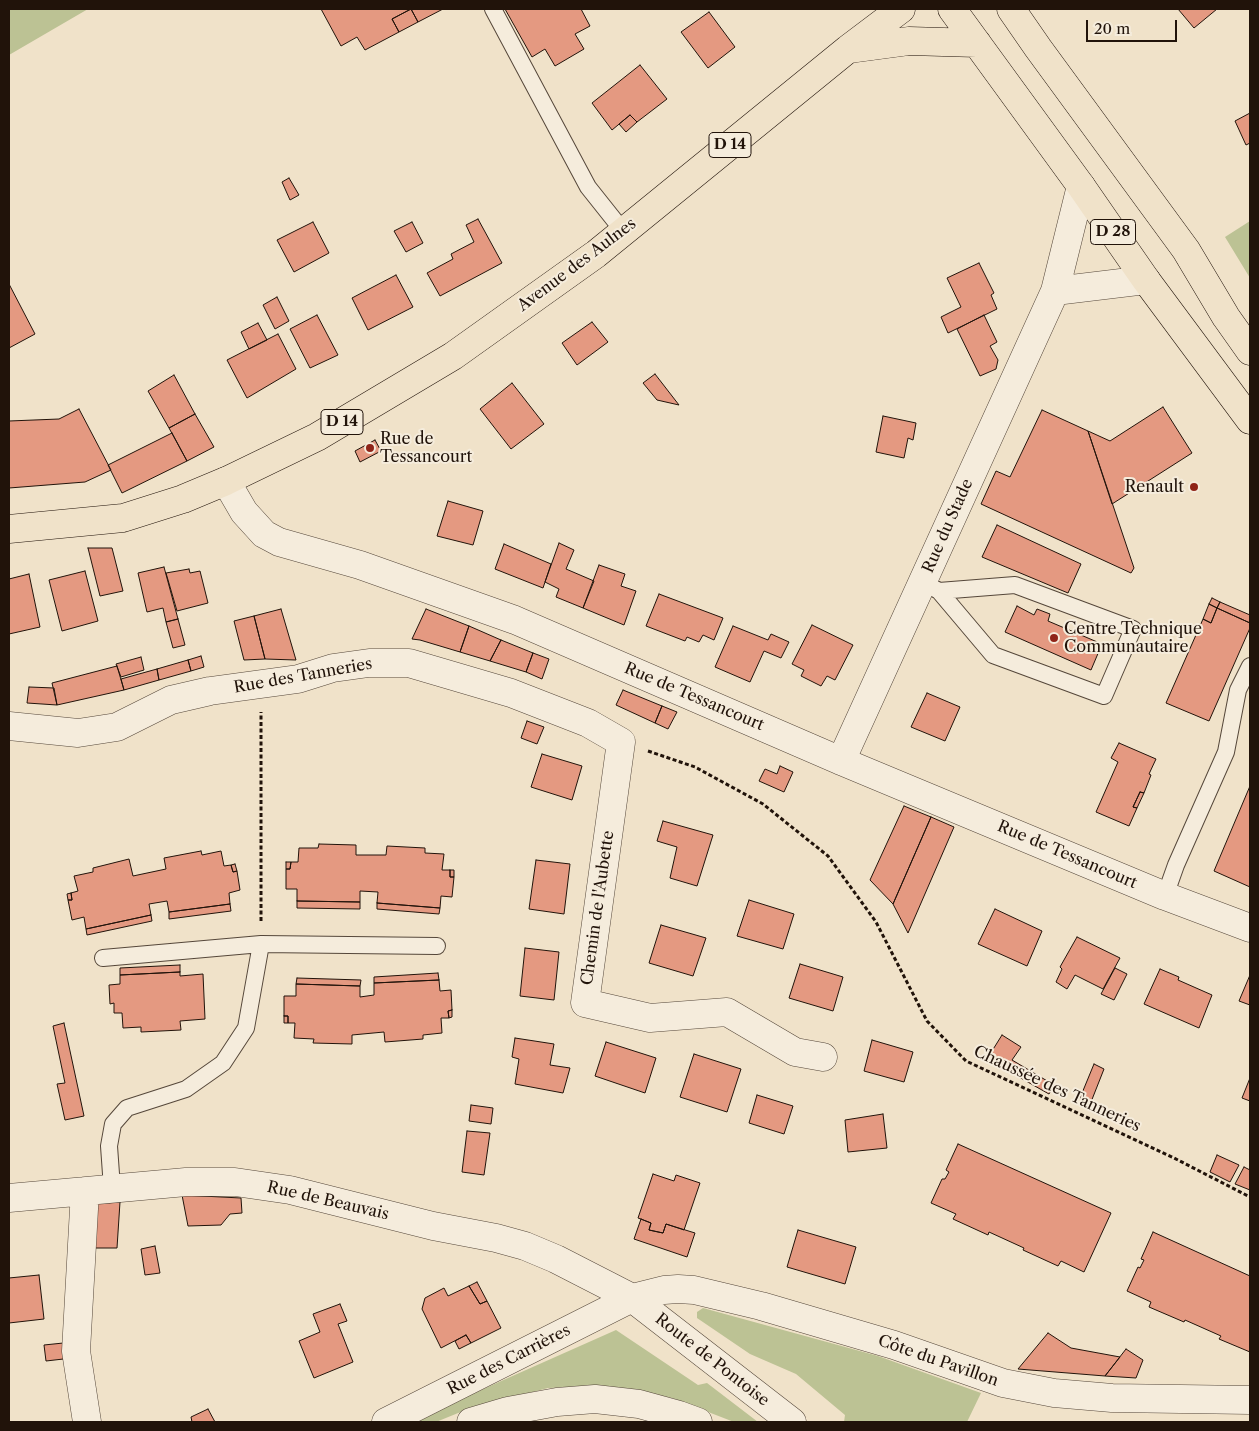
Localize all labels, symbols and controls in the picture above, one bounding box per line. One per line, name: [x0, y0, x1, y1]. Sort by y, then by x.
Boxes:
scale bar: [1089, 10, 1180, 42]
text: 20 m: [1094, 19, 1130, 38]
road number: D 14: [709, 132, 751, 158]
street label: Avenue des Aulnes: [514, 214, 640, 316]
road number: D 28: [1090, 220, 1136, 244]
road number: D 14: [321, 410, 363, 434]
place label: Rue de Tessancourt: [380, 429, 472, 467]
marker: Rue de Tessancourt: [364, 442, 376, 454]
street label: Rue du Stade: [919, 476, 977, 576]
place label: Renault: [1125, 477, 1184, 497]
marker: Renault: [1188, 481, 1200, 493]
place label: Centre Technique Communautaire: [1064, 619, 1202, 657]
marker: Centre Technique Communautaire: [1048, 632, 1060, 644]
street label: Rue des Tanneries: [232, 654, 374, 698]
street label: Rue de Tessancourt: [621, 659, 767, 735]
street label: Rue de Tessancourt: [994, 817, 1140, 893]
street label: Chemin de l'Aubette: [578, 829, 618, 987]
street label: Chaussée des Tanneries: [970, 1042, 1144, 1136]
street label: Rue de Beauvais: [265, 1178, 391, 1224]
street label: Route de Pontoise: [651, 1310, 773, 1410]
street label: Rue des Carrières: [444, 1321, 574, 1399]
street label: Côte du Pavillon: [875, 1331, 1001, 1391]

